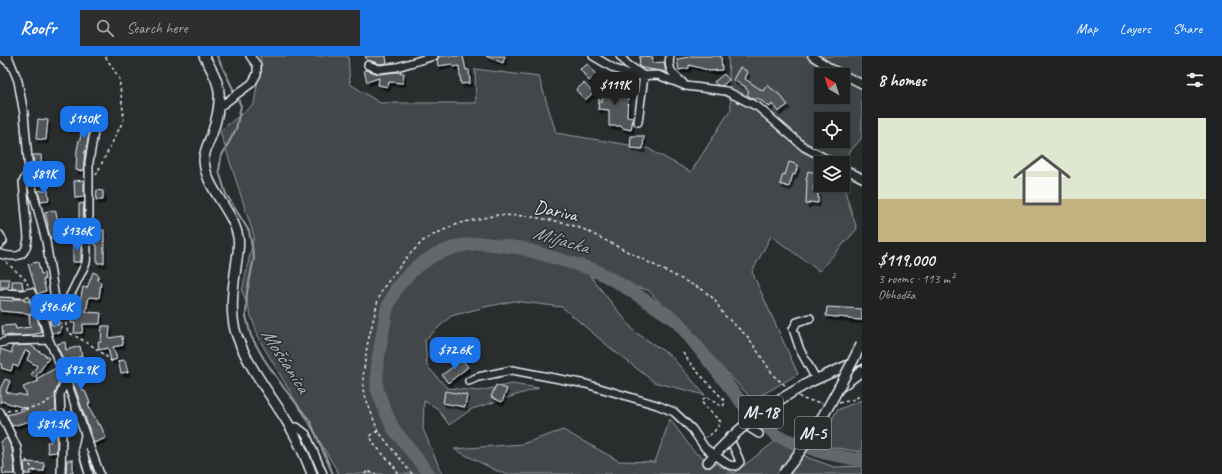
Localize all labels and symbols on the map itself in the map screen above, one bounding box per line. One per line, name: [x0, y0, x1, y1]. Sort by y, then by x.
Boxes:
north arrow: [814, 68, 850, 104]
pin: $119K: [587, 72, 643, 106]
pin: $150K: [56, 106, 112, 140]
pin: $89K: [20, 161, 68, 195]
street label: Dariva: [532, 195, 582, 228]
pin: $136K: [49, 218, 105, 252]
water label: Miljacka: [530, 220, 594, 260]
pin: $96.6K: [23, 294, 89, 328]
water label: Mošćanica: [255, 323, 317, 400]
pin: $72.6K: [422, 337, 488, 371]
pin: $92.9K: [48, 357, 114, 391]
road number: M-18: [739, 396, 783, 428]
pin: $81.5K: [20, 411, 86, 445]
road number: M-5: [795, 417, 831, 449]

